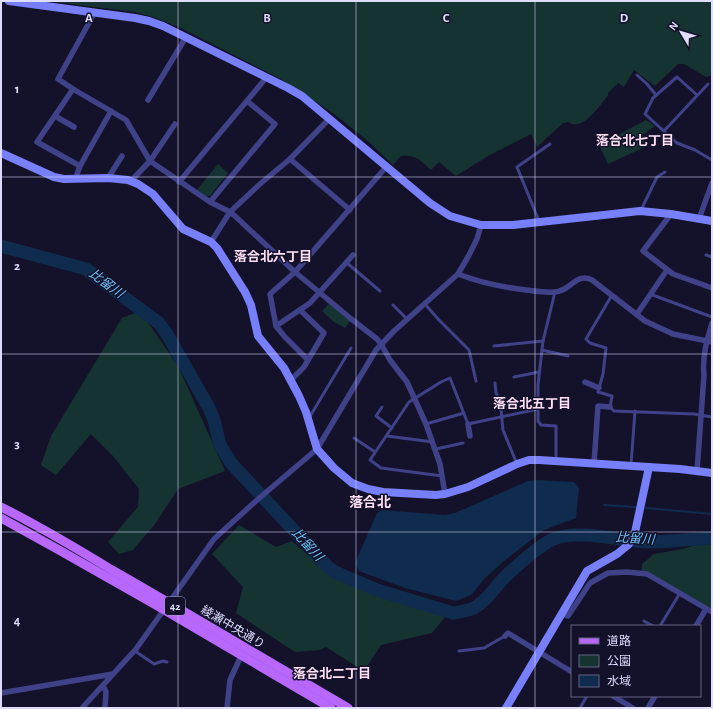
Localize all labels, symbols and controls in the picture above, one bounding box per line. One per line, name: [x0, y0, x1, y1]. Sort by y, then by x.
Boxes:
text: A: [85, 12, 93, 25]
text: B: [263, 12, 271, 25]
text: C: [443, 12, 450, 25]
text: D: [620, 12, 629, 25]
north arrow: [661, 12, 701, 52]
text: N: [667, 20, 680, 33]
text: 1: [15, 83, 19, 96]
district label: 落合北七丁目: [596, 134, 674, 148]
district label: 落合北六丁目: [234, 250, 312, 264]
text: 2: [14, 260, 20, 273]
water label: 比留川: [86, 266, 128, 302]
district label: 落合北五丁目: [493, 397, 571, 411]
text: 3: [14, 438, 20, 451]
district label: 落合北: [349, 495, 391, 510]
water label: 比留川: [289, 526, 327, 565]
water label: 比留川: [615, 530, 657, 547]
road number: 42: [165, 597, 185, 615]
street label: 綾瀬中央通り: [199, 602, 267, 651]
text: 4: [14, 615, 21, 628]
legend: [571, 625, 701, 697]
text: 道路: [607, 634, 631, 647]
text: 公園: [607, 655, 631, 667]
district label: 落合北二丁目: [293, 667, 371, 681]
text: 水域: [607, 675, 631, 687]

